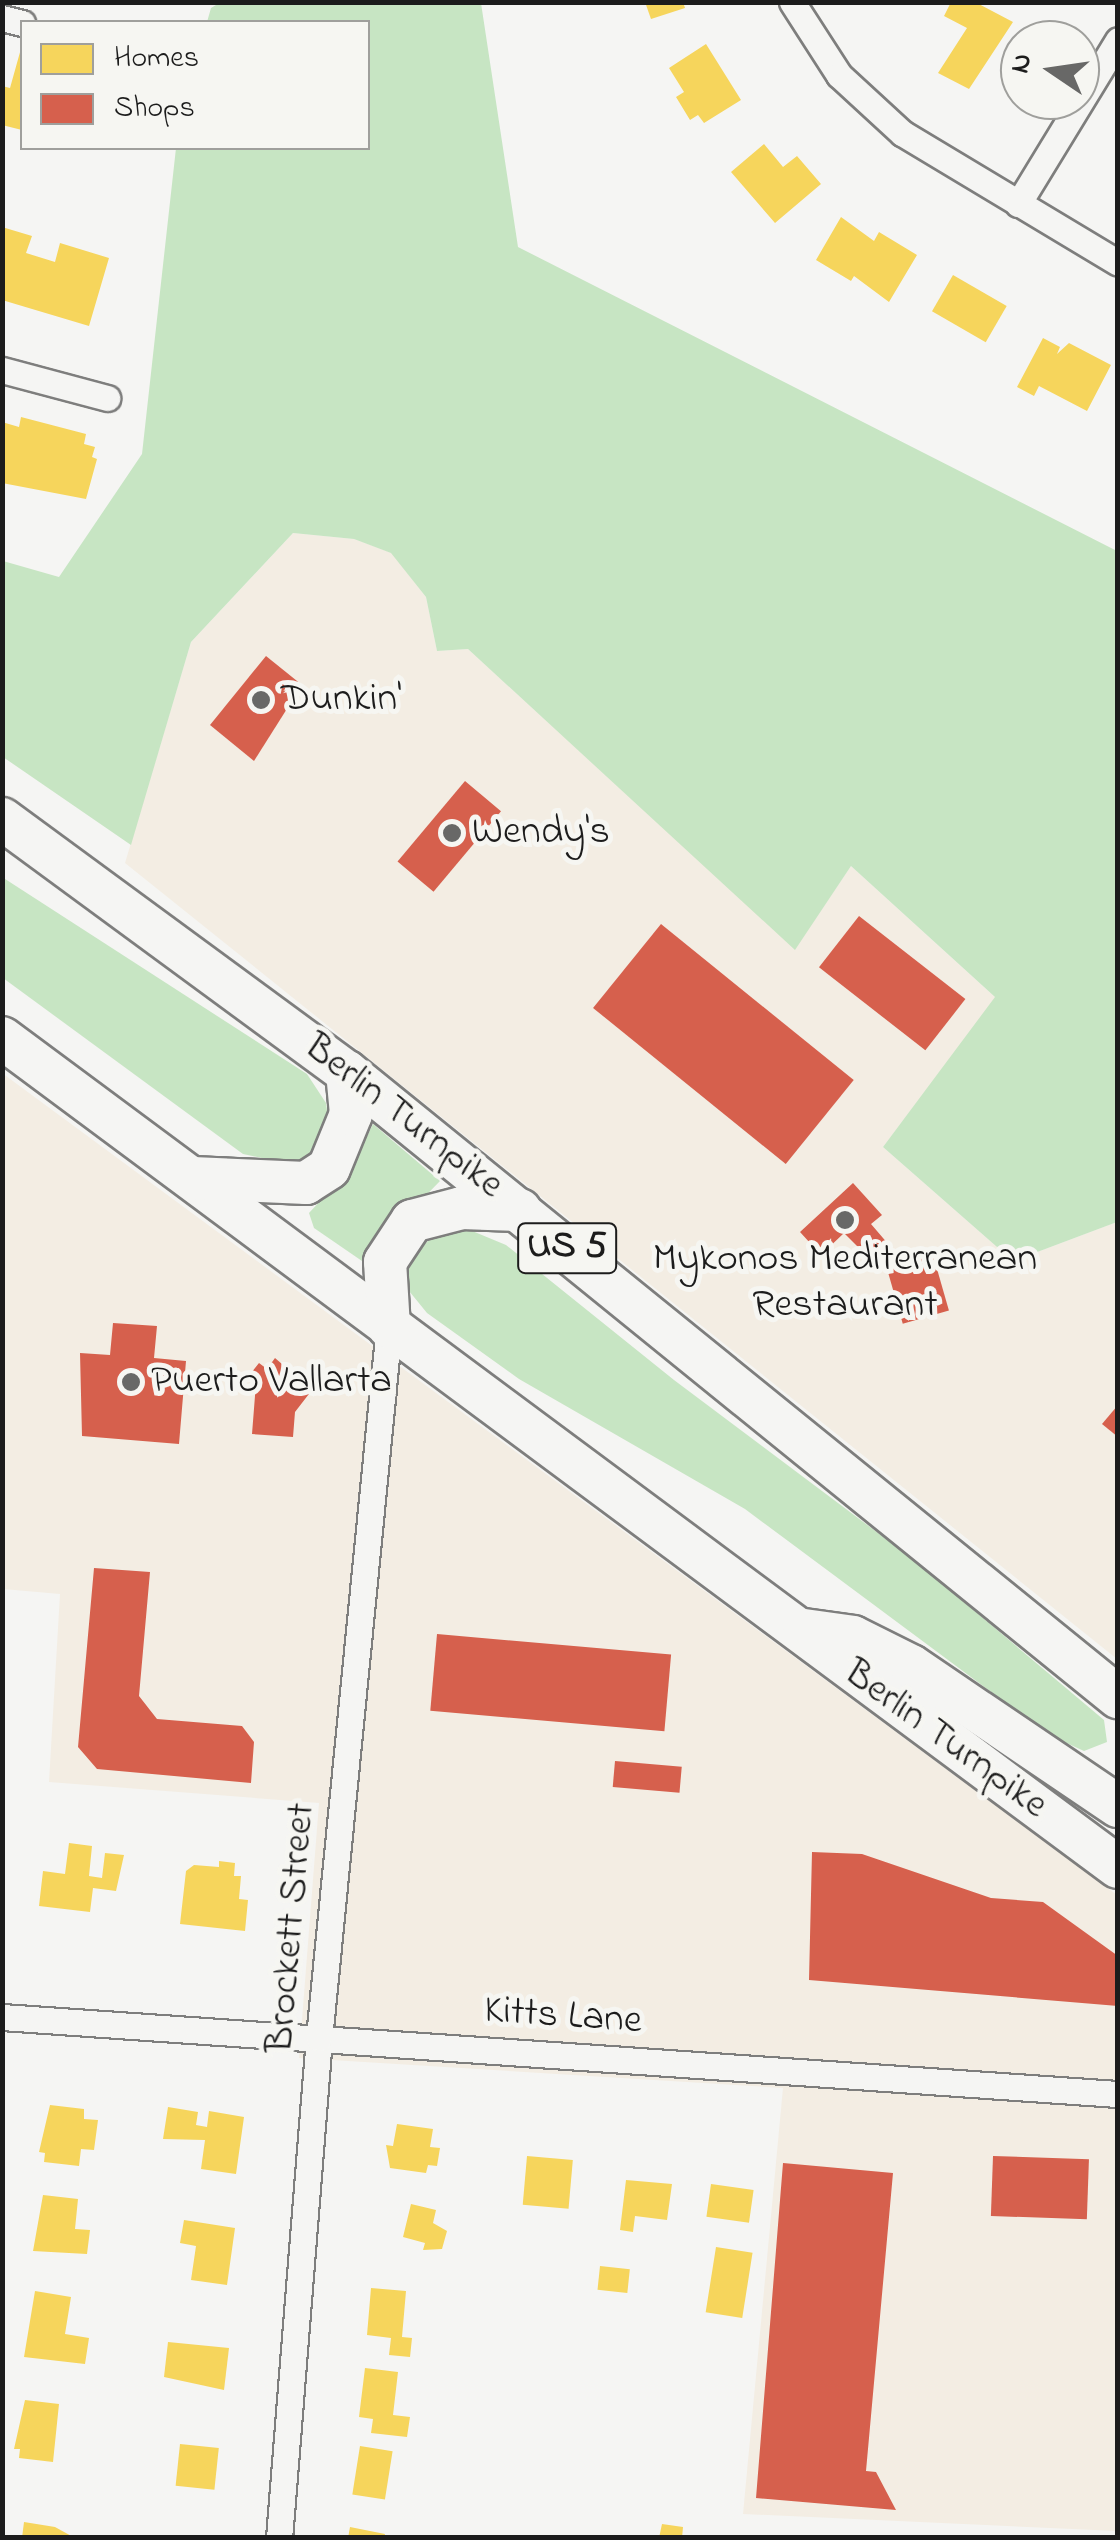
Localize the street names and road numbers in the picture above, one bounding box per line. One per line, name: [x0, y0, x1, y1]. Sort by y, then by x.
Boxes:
street label: Berlin Turnpike: [293, 1024, 513, 1210]
road number: US 5: [517, 1215, 617, 1281]
street label: Berlin Turnpike: [834, 1650, 1056, 1830]
street label: Brockett Street: [257, 1801, 327, 2055]
street label: Kitts Lane: [483, 1988, 643, 2046]

